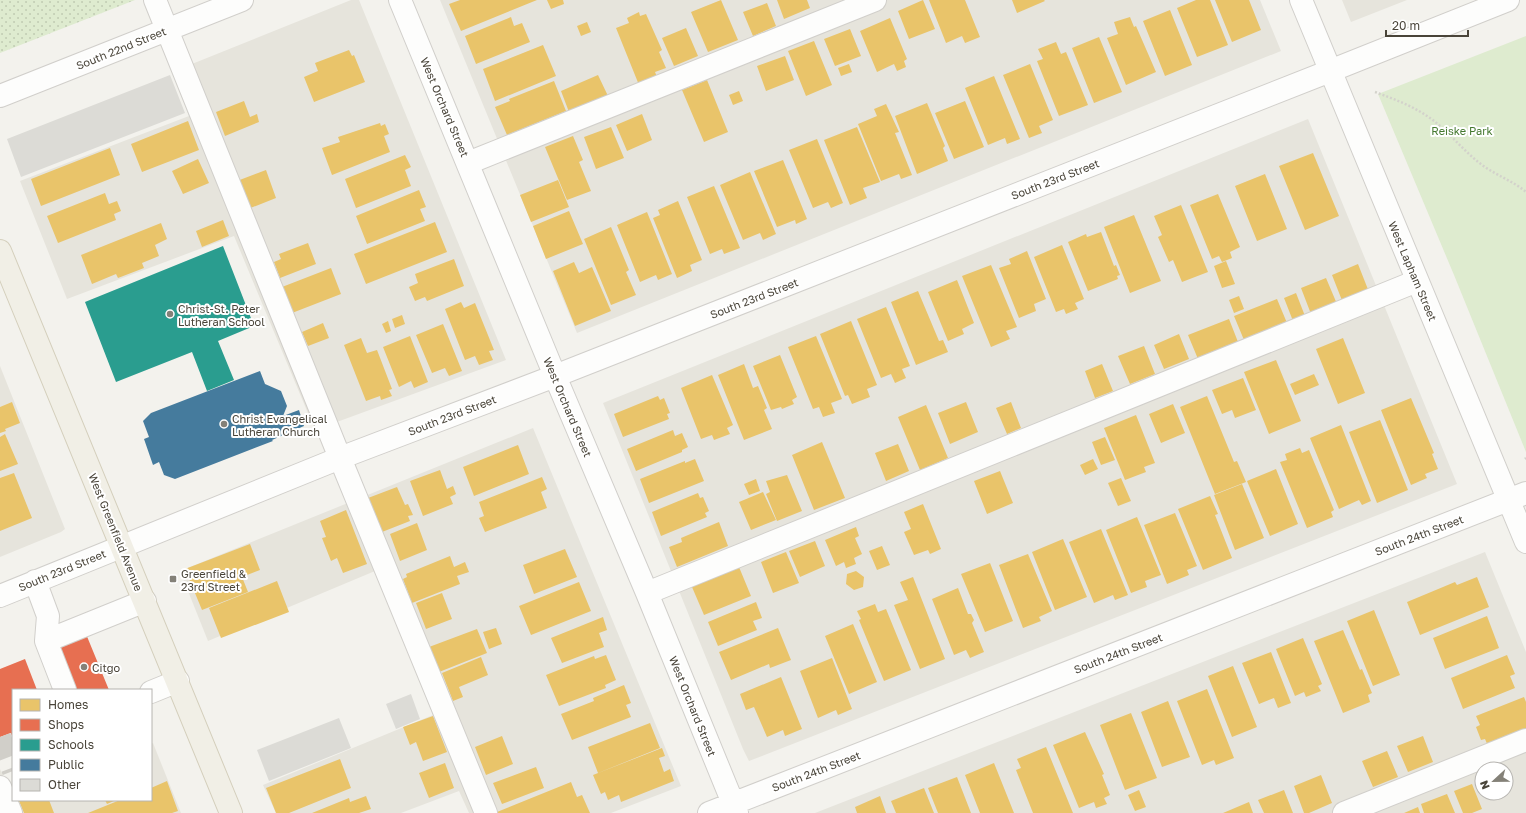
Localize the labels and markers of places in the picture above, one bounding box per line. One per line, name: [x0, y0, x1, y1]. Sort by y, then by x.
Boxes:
place label: Christ-St. Peter Lutheran School: [178, 302, 265, 328]
marker: Christ-St. Peter Lutheran School: [165, 309, 175, 319]
place label: Christ Evangelical Lutheran Church: [232, 412, 328, 438]
marker: Christ Evangelical Lutheran Church: [219, 419, 229, 429]
place label: Greenfield & 23rd Street: [181, 567, 247, 593]
marker: Greenfield & 23rd Street: [168, 574, 178, 584]
place label: Citgo: [92, 661, 121, 674]
marker: Citgo: [79, 662, 89, 672]

